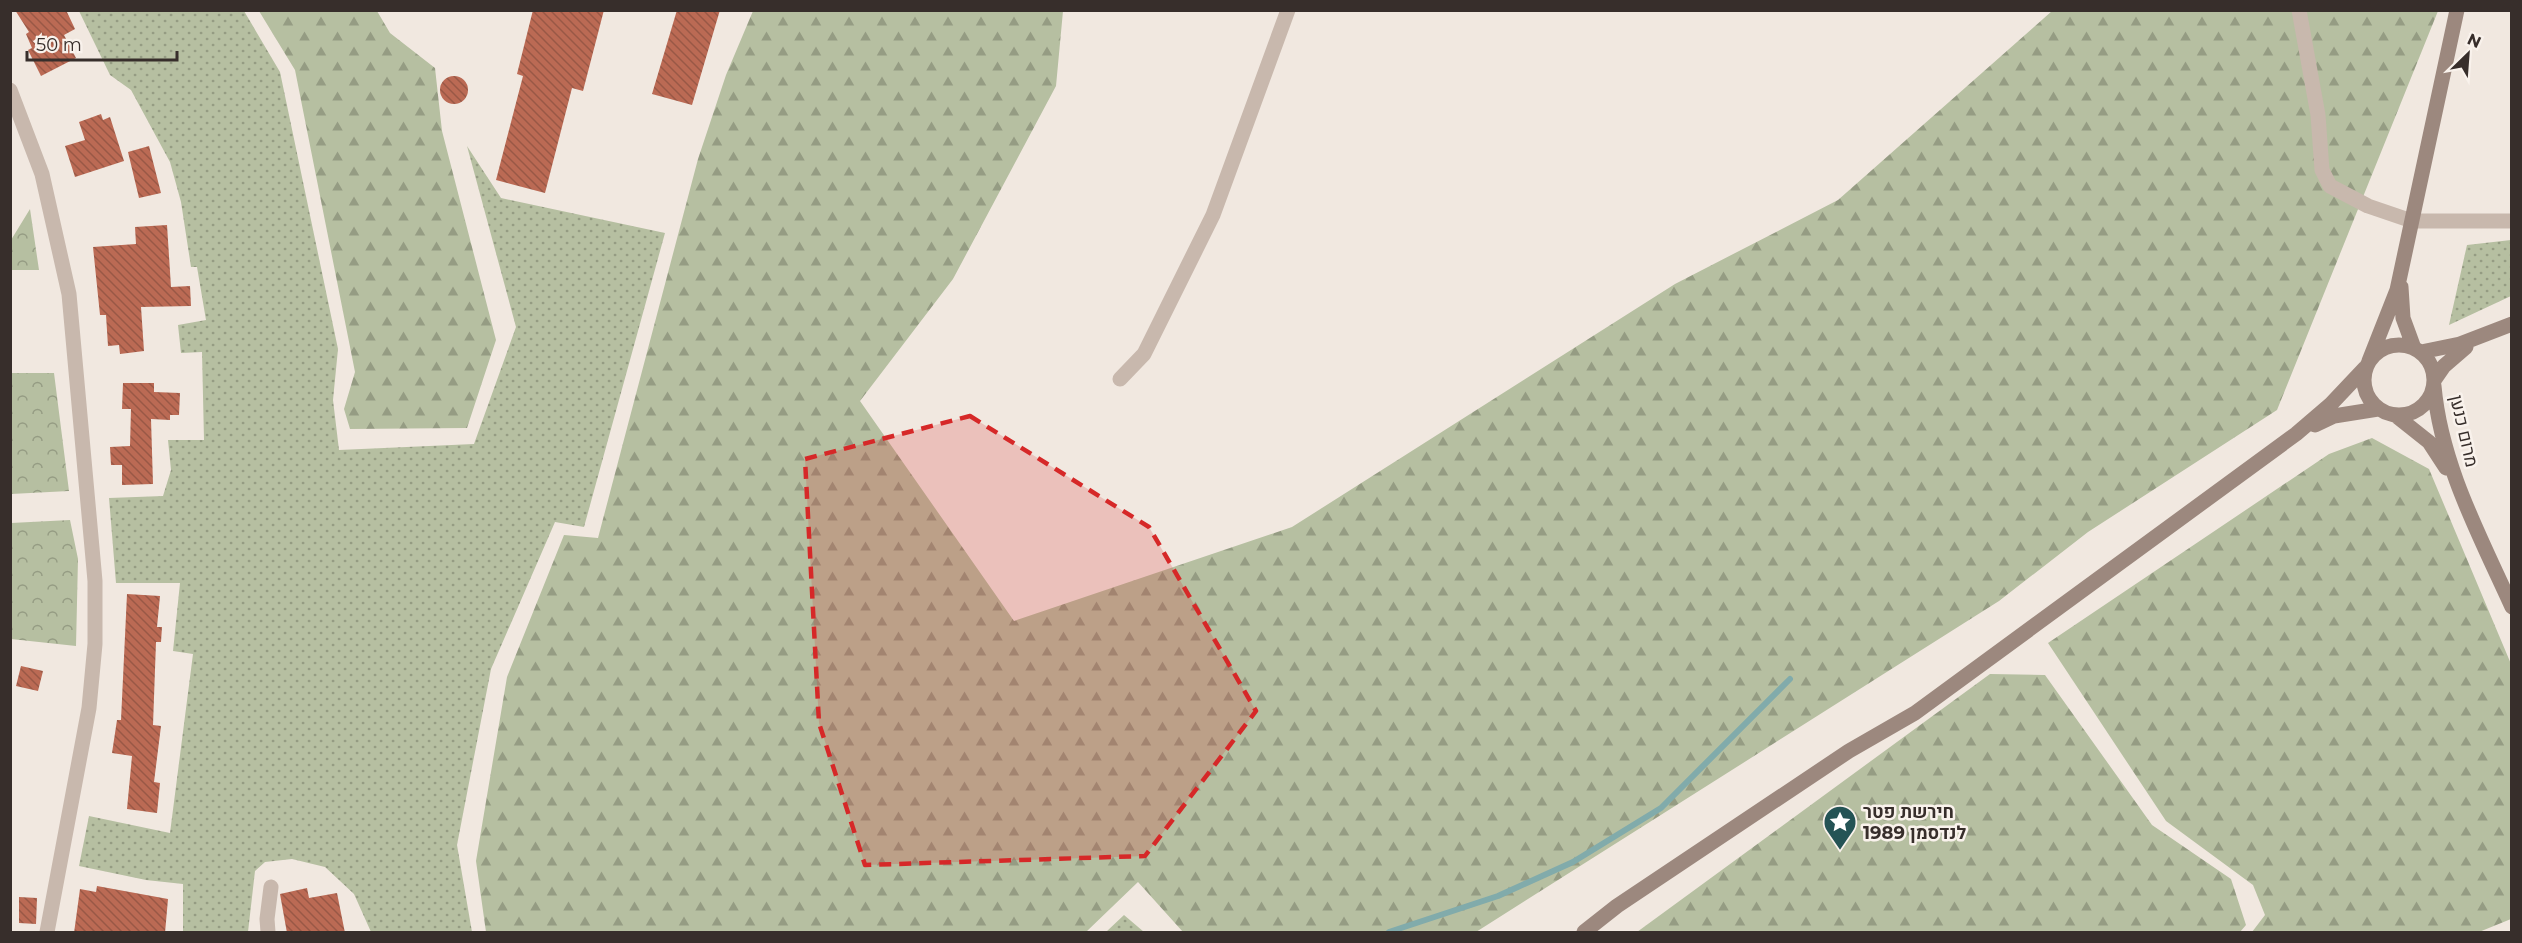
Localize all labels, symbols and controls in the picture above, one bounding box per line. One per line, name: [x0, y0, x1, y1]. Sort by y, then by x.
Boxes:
scale bar: [27, 24, 177, 62]
north arrow: [2438, 24, 2498, 84]
text: N: [2464, 30, 2484, 52]
text: 50 m: [36, 34, 82, 56]
street label: מרום כנען: [2445, 393, 2483, 469]
place label: חירשת פטר לנדסמן 1989: [1863, 801, 1966, 844]
place icon: חירשת פטר לנדסמן 1989: [1822, 804, 1858, 851]

